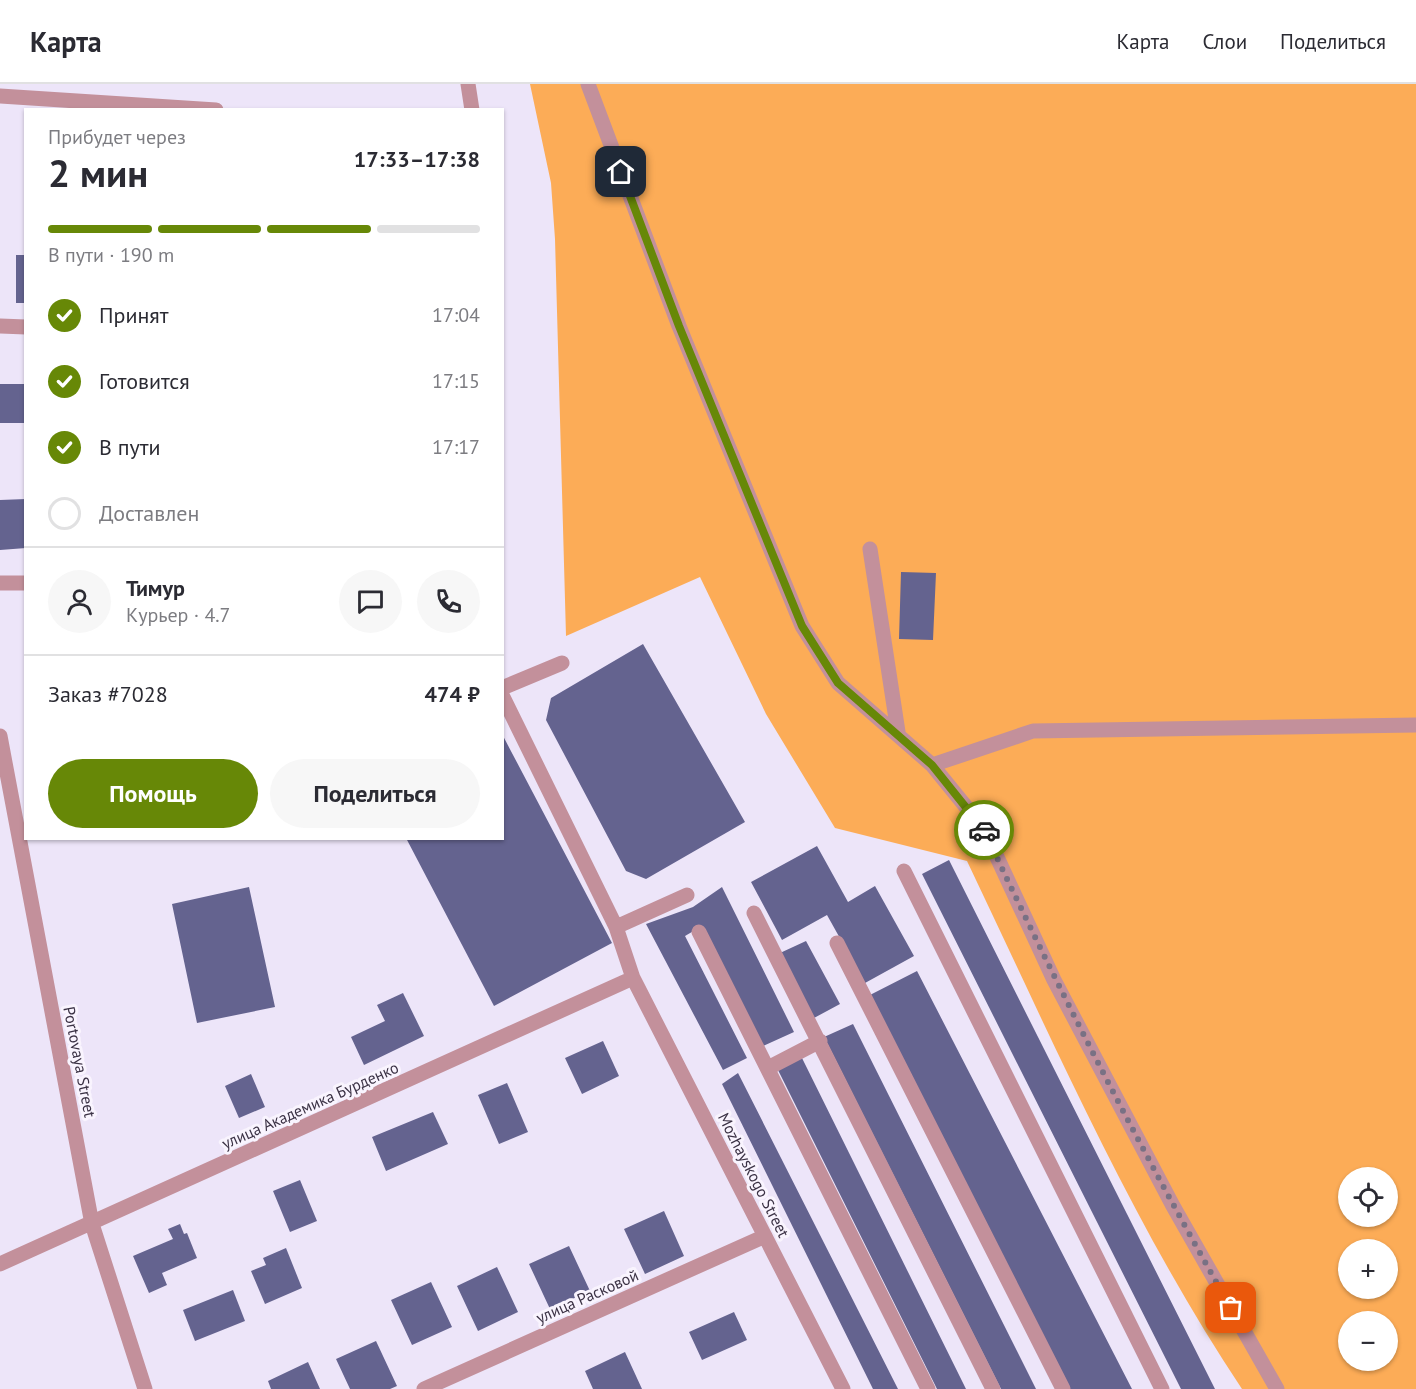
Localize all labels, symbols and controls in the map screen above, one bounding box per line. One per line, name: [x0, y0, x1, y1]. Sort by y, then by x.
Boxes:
text: Карта: [30, 23, 102, 60]
text: Карта: [1116, 28, 1169, 55]
text: Слои: [1202, 28, 1247, 55]
text: Поделиться: [1280, 28, 1386, 55]
text: Прибудет через: [48, 124, 186, 150]
text: 17:33–17:38: [354, 145, 480, 173]
pin: [595, 146, 646, 197]
text: 2 мин: [48, 147, 148, 198]
icon: home: [604, 155, 637, 188]
text: В пути · 190 m: [48, 242, 174, 268]
icon: check: [48, 299, 81, 332]
text: Принят: [99, 301, 169, 329]
text: 17:04: [432, 302, 480, 328]
icon: check: [48, 365, 81, 398]
text: Готовится: [99, 367, 190, 395]
text: 17:15: [432, 368, 480, 394]
icon: check: [48, 431, 81, 464]
text: В пути: [99, 433, 161, 461]
text: 17:17: [432, 434, 480, 460]
text: Доставлен: [99, 499, 199, 527]
button: person: [48, 570, 111, 633]
button: chat: [339, 570, 402, 633]
button: phone: [417, 570, 480, 633]
text: Тимур: [126, 574, 185, 602]
text: Курьер · 4.7: [126, 602, 230, 628]
text: Заказ #7028: [48, 680, 168, 708]
text: 474 ₽: [425, 680, 480, 708]
button: Помощь: [48, 759, 258, 828]
button: Поделиться: [270, 759, 480, 828]
courier: [954, 800, 1014, 860]
icon: car: [968, 814, 1001, 847]
street label: Portovaya Street: [59, 1005, 101, 1120]
street label: улица Академика Бурденко: [218, 1057, 402, 1153]
street label: Mozhayskogo Street: [714, 1109, 794, 1241]
map controls: [1338, 1167, 1398, 1371]
button: locate: [1338, 1167, 1398, 1227]
button: +: [1338, 1239, 1398, 1299]
street label: улица Расковой: [533, 1265, 641, 1327]
pin: [1205, 1282, 1256, 1333]
icon: bag: [1214, 1291, 1247, 1324]
button: −: [1338, 1311, 1398, 1371]

